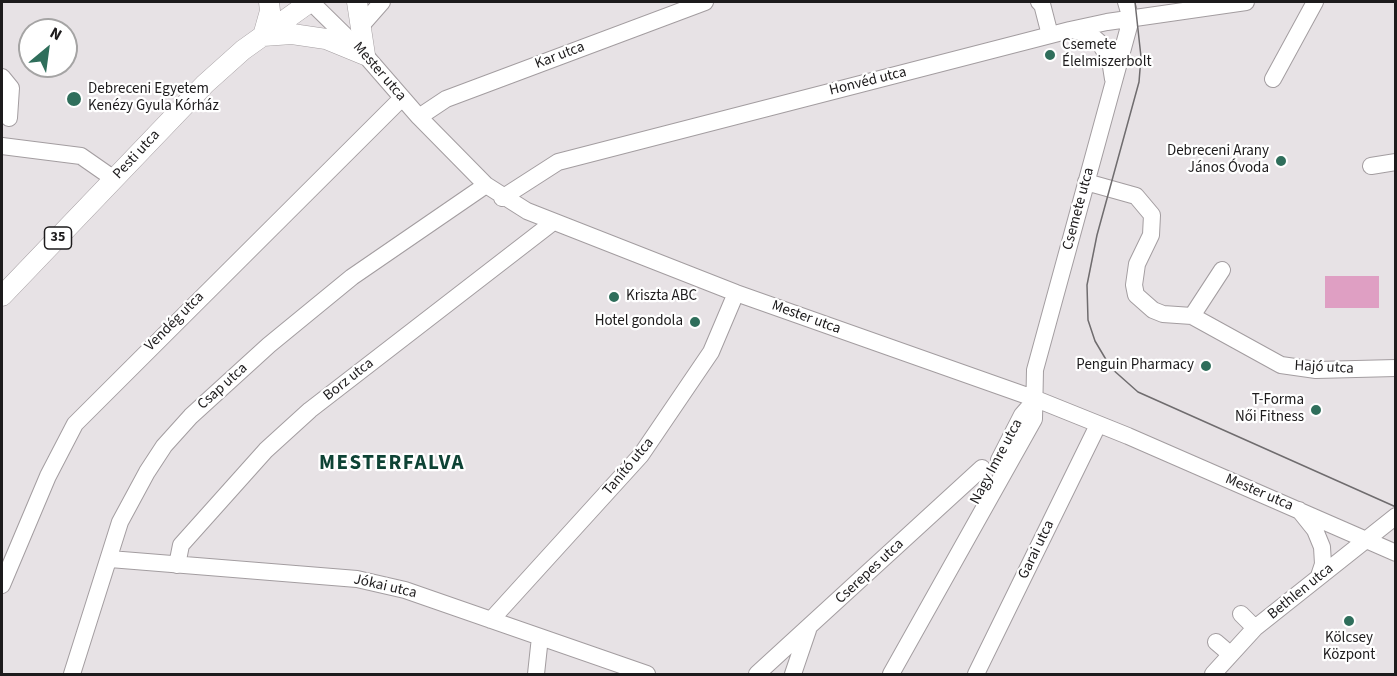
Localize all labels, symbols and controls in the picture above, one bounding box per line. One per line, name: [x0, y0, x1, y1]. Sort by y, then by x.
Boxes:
north arrow: [18, 18, 78, 78]
text: N: [46, 22, 66, 46]
place label: Csemete Élelmiszerbolt: [1062, 37, 1152, 72]
street label: Kar utca: [533, 38, 587, 74]
street label: Mester utca: [349, 39, 409, 105]
marker: Csemete Élelmiszerbolt: [1043, 48, 1057, 62]
street label: Honvéd utca: [827, 64, 909, 100]
place label: Debreceni Egyetem Kenézy Gyula Kórház: [88, 81, 219, 116]
marker: Debreceni Egyetem Kenézy Gyula Kórház: [65, 90, 83, 108]
street label: Pesti utca: [110, 127, 164, 183]
place label: Debreceni Arany János Óvoda: [1167, 143, 1269, 178]
marker: Debreceni Arany János Óvoda: [1274, 154, 1288, 168]
street label: Csemete utca: [1059, 166, 1099, 252]
road number: 35: [44, 227, 72, 249]
place label: Kriszta ABC: [626, 288, 697, 306]
street label: Vendég utca: [142, 289, 208, 355]
marker: Kriszta ABC: [607, 290, 621, 304]
street label: Mester utca: [769, 297, 843, 339]
place label: Hotel gondola: [595, 313, 683, 331]
marker: Hotel gondola: [688, 315, 702, 329]
street label: Borz utca: [320, 355, 378, 405]
place label: Penguin Pharmacy: [1076, 357, 1194, 375]
street label: Hajó utca: [1294, 357, 1354, 379]
marker: Penguin Pharmacy: [1199, 359, 1213, 373]
street label: Csap utca: [194, 360, 252, 414]
place label: T-Forma Női Fitness: [1235, 392, 1304, 427]
marker: T-Forma Női Fitness: [1309, 403, 1323, 417]
street label: Nagy Imre utca: [967, 416, 1027, 508]
street label: Tanító utca: [600, 435, 658, 499]
district label: MESTERFALVA: [319, 451, 465, 477]
street label: Mester utca: [1222, 471, 1296, 515]
street label: Garai utca: [1015, 518, 1059, 582]
street label: Cserepes utca: [832, 536, 908, 608]
street label: Bethlen utca: [1265, 560, 1337, 624]
street label: Jókai utca: [352, 571, 418, 603]
marker: Kölcsey Központ: [1342, 614, 1356, 628]
place label: Kölcsey Központ: [1323, 630, 1375, 665]

